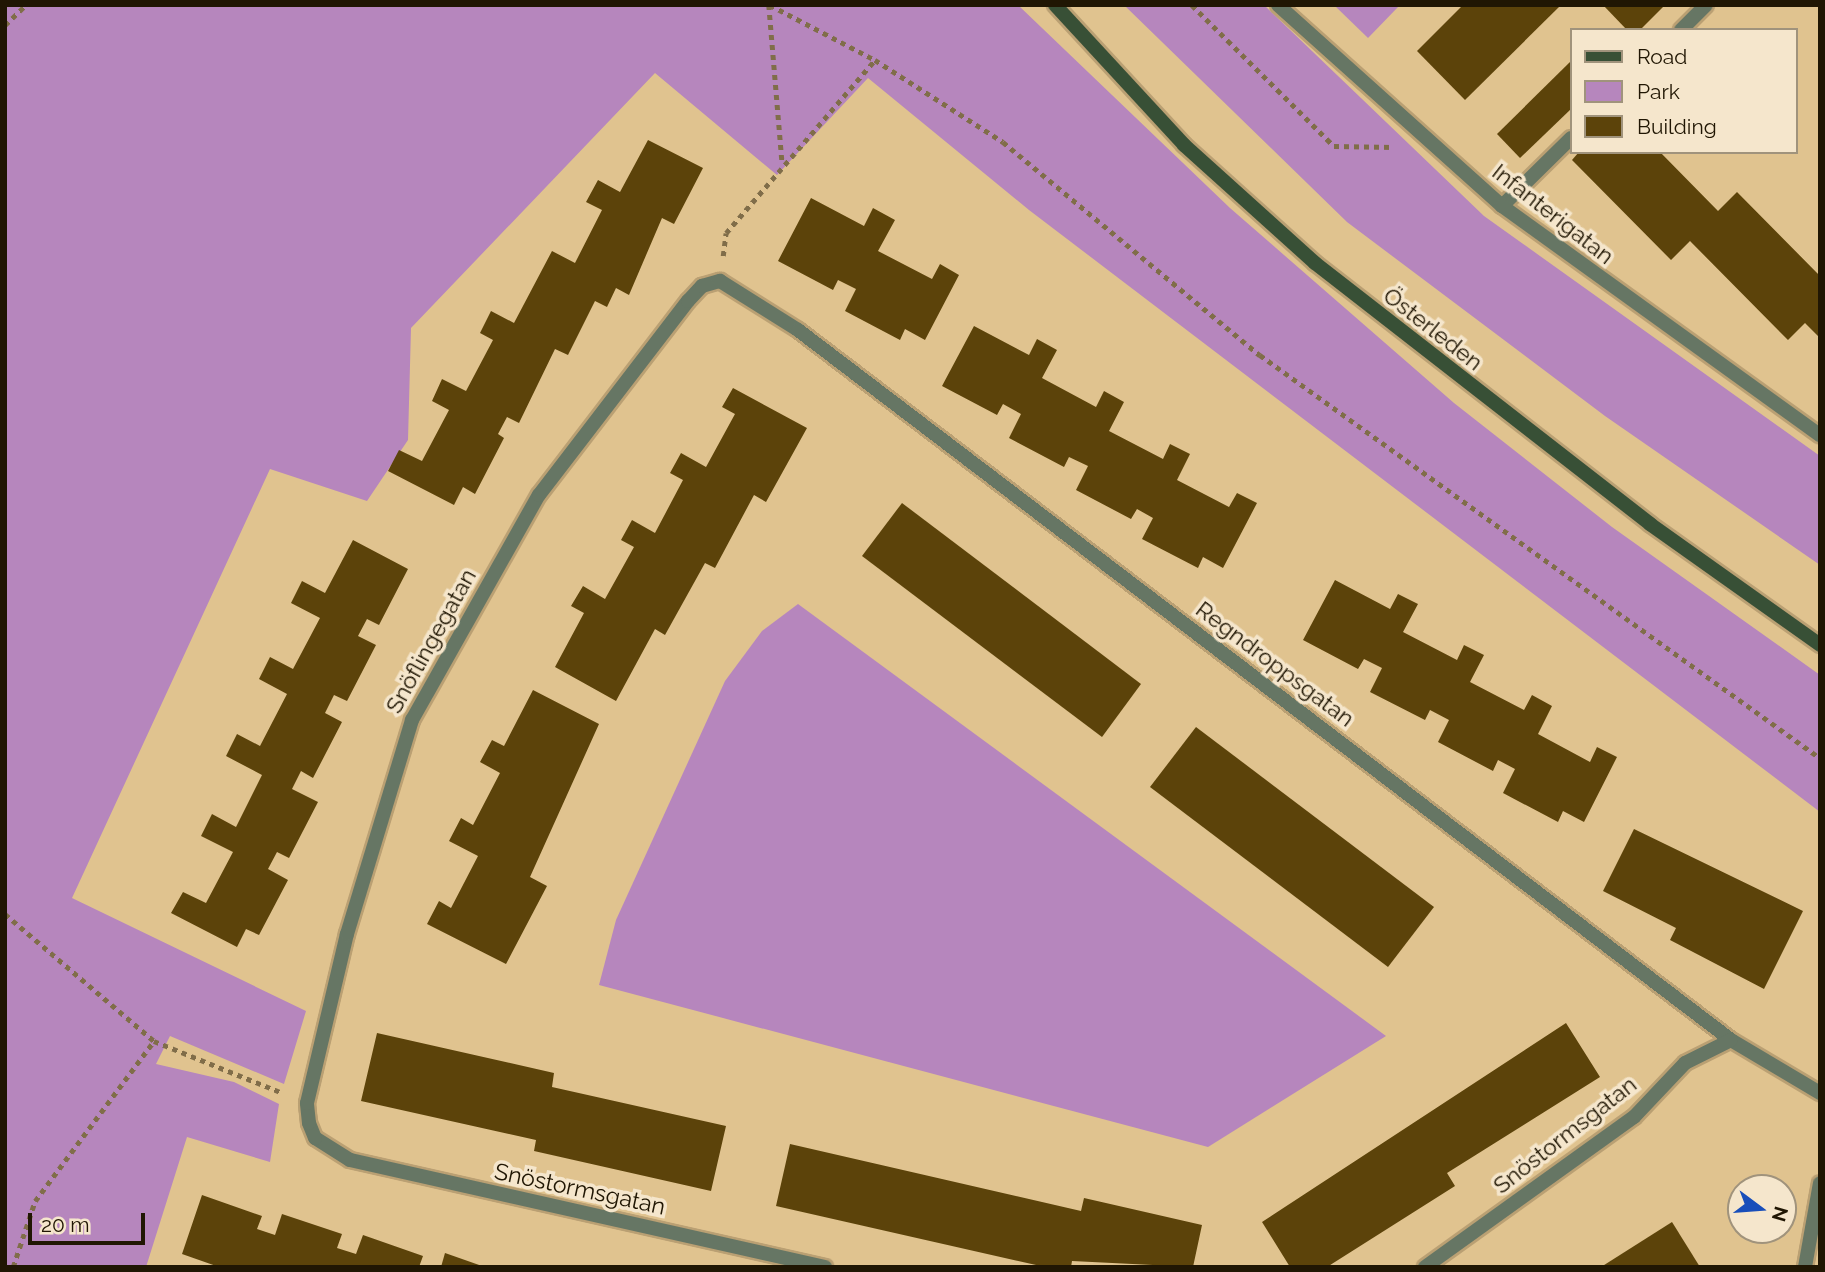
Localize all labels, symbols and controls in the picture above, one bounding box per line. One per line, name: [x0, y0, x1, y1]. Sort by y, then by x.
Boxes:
legend: [1570, 28, 1797, 154]
text: Road: [1637, 44, 1687, 69]
text: Park: [1637, 79, 1680, 104]
text: Building: [1637, 114, 1717, 139]
street label: Infanterigatan: [1487, 158, 1619, 270]
street label: Österleden: [1378, 282, 1488, 376]
street label: Snöflingegatan: [380, 564, 482, 718]
street label: Regndroppsgatan: [1190, 595, 1360, 733]
street label: Snöstormsgatan: [1488, 1071, 1642, 1199]
street label: Snöstormsgatan: [492, 1157, 668, 1221]
north arrow: [1727, 1174, 1797, 1244]
scale bar: [32, 1198, 149, 1242]
text: N: [1768, 1204, 1793, 1224]
text: 20 m: [41, 1212, 89, 1237]

